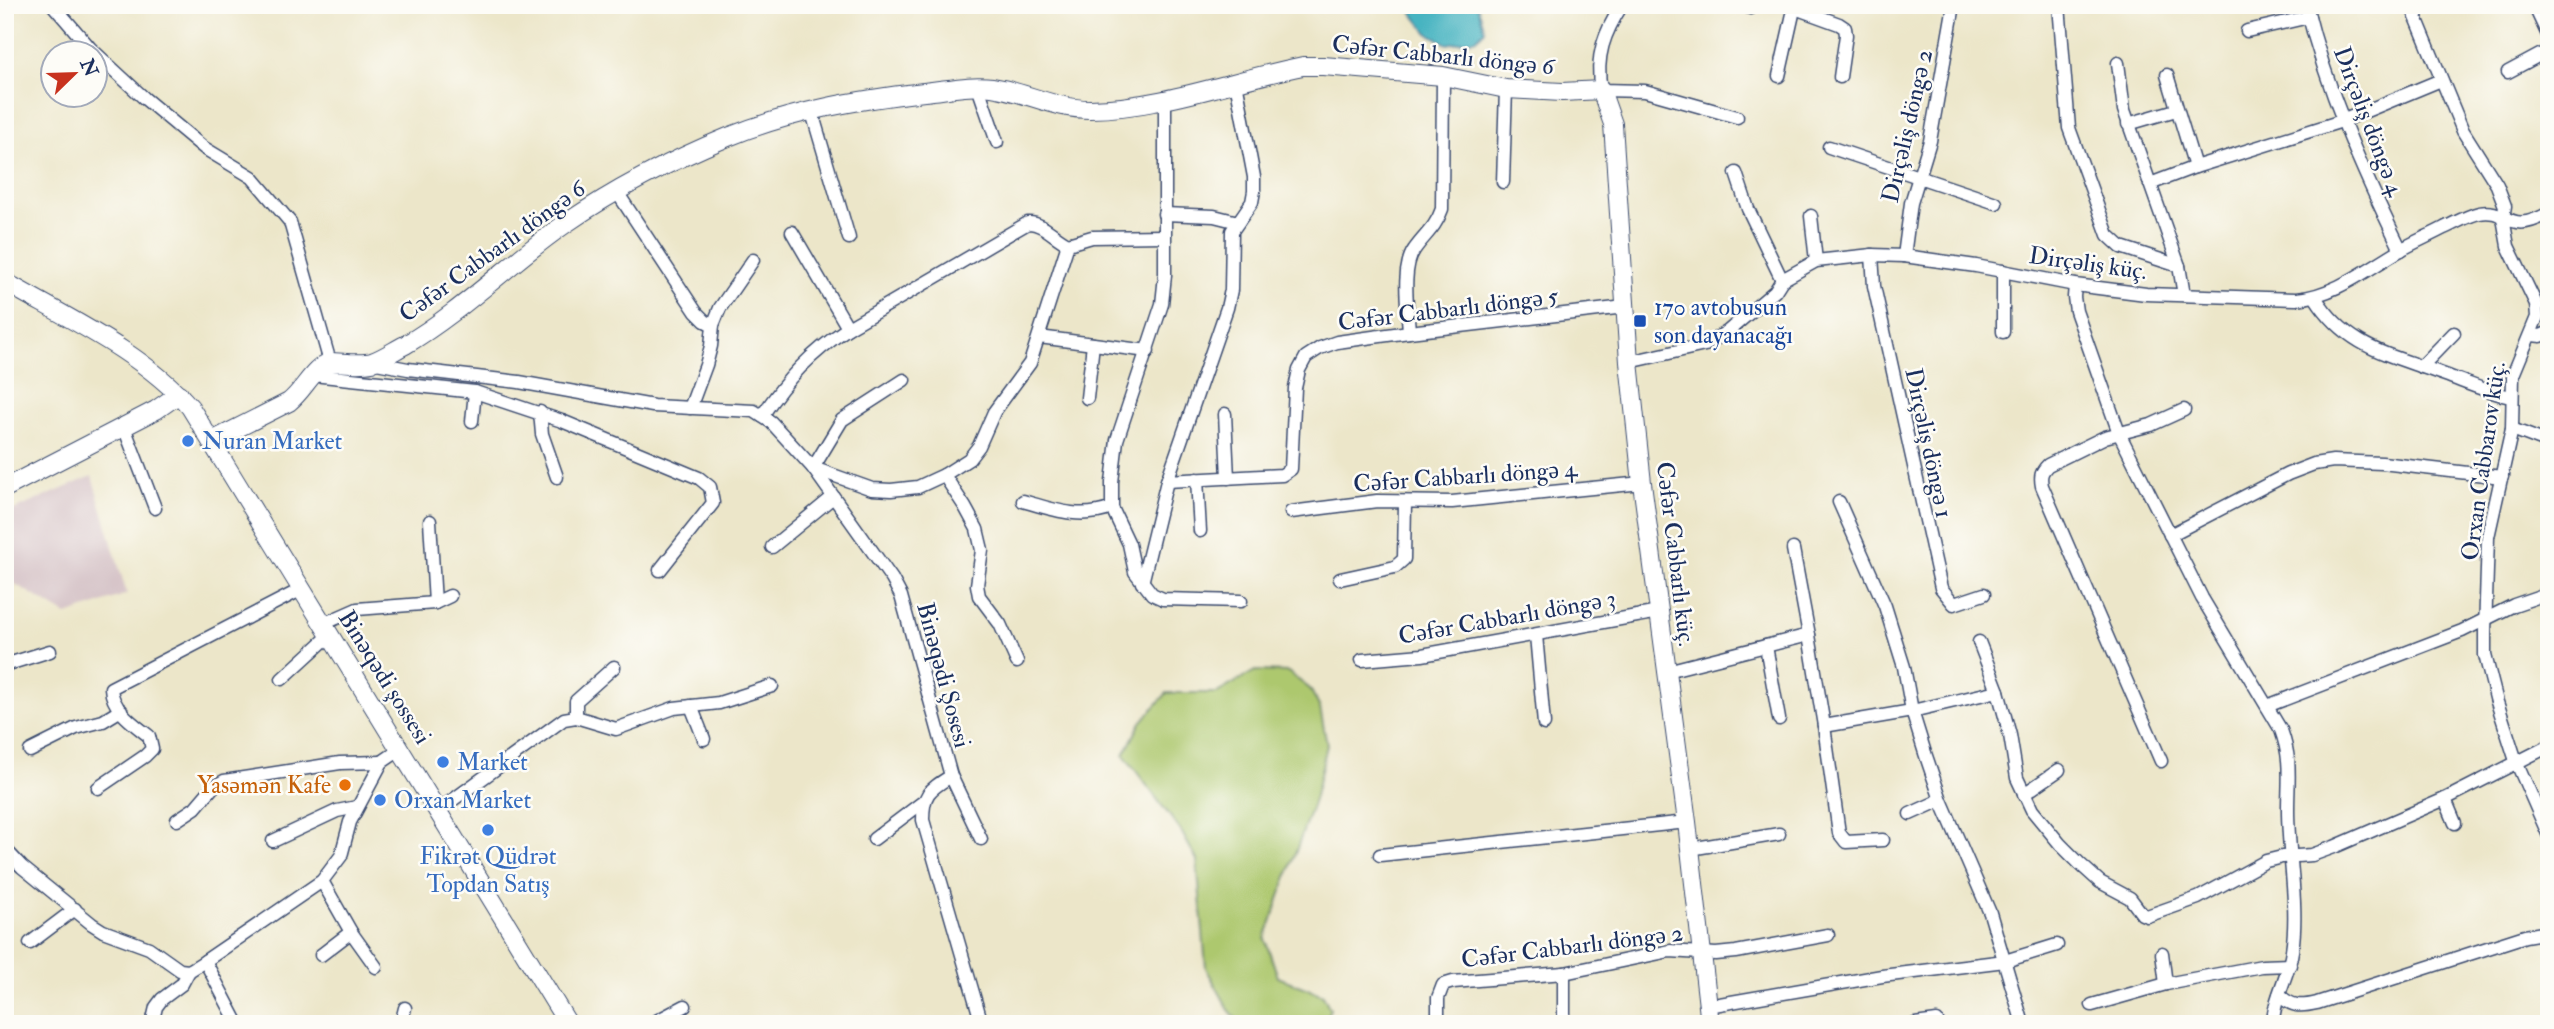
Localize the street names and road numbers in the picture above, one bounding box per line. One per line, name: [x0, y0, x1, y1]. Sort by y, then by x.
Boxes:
street label: Cəfər Cabbarlı döngə 6: [1330, 28, 1557, 83]
street label: Dirçəliş döngə 4: [2326, 42, 2412, 201]
street label: Dirçəliş döngə 2: [1875, 46, 1940, 206]
street label: Cəfər Cabbarlı döngə 6: [393, 172, 593, 330]
street label: Dirçəliş küç.: [2027, 240, 2149, 287]
street label: Cəfər Cabbarlı döngə 5: [1336, 281, 1560, 338]
street label: Orxan Cabbarov küç.: [2454, 359, 2513, 563]
street label: Dirçəliş döngə 1: [1897, 365, 1960, 521]
street label: Cəfər Cabbarlı döngə 4: [1352, 453, 1579, 500]
street label: Cəfər Cabbarlı küç.: [1649, 460, 1702, 648]
street label: Cəfər Cabbarlı döngə 3: [1396, 583, 1618, 652]
street label: Binəqədi Şosesi: [909, 599, 978, 751]
street label: Binəqədi şossesi: [331, 604, 438, 750]
street label: Cəfər Cabbarlı döngə 2: [1459, 918, 1685, 975]

